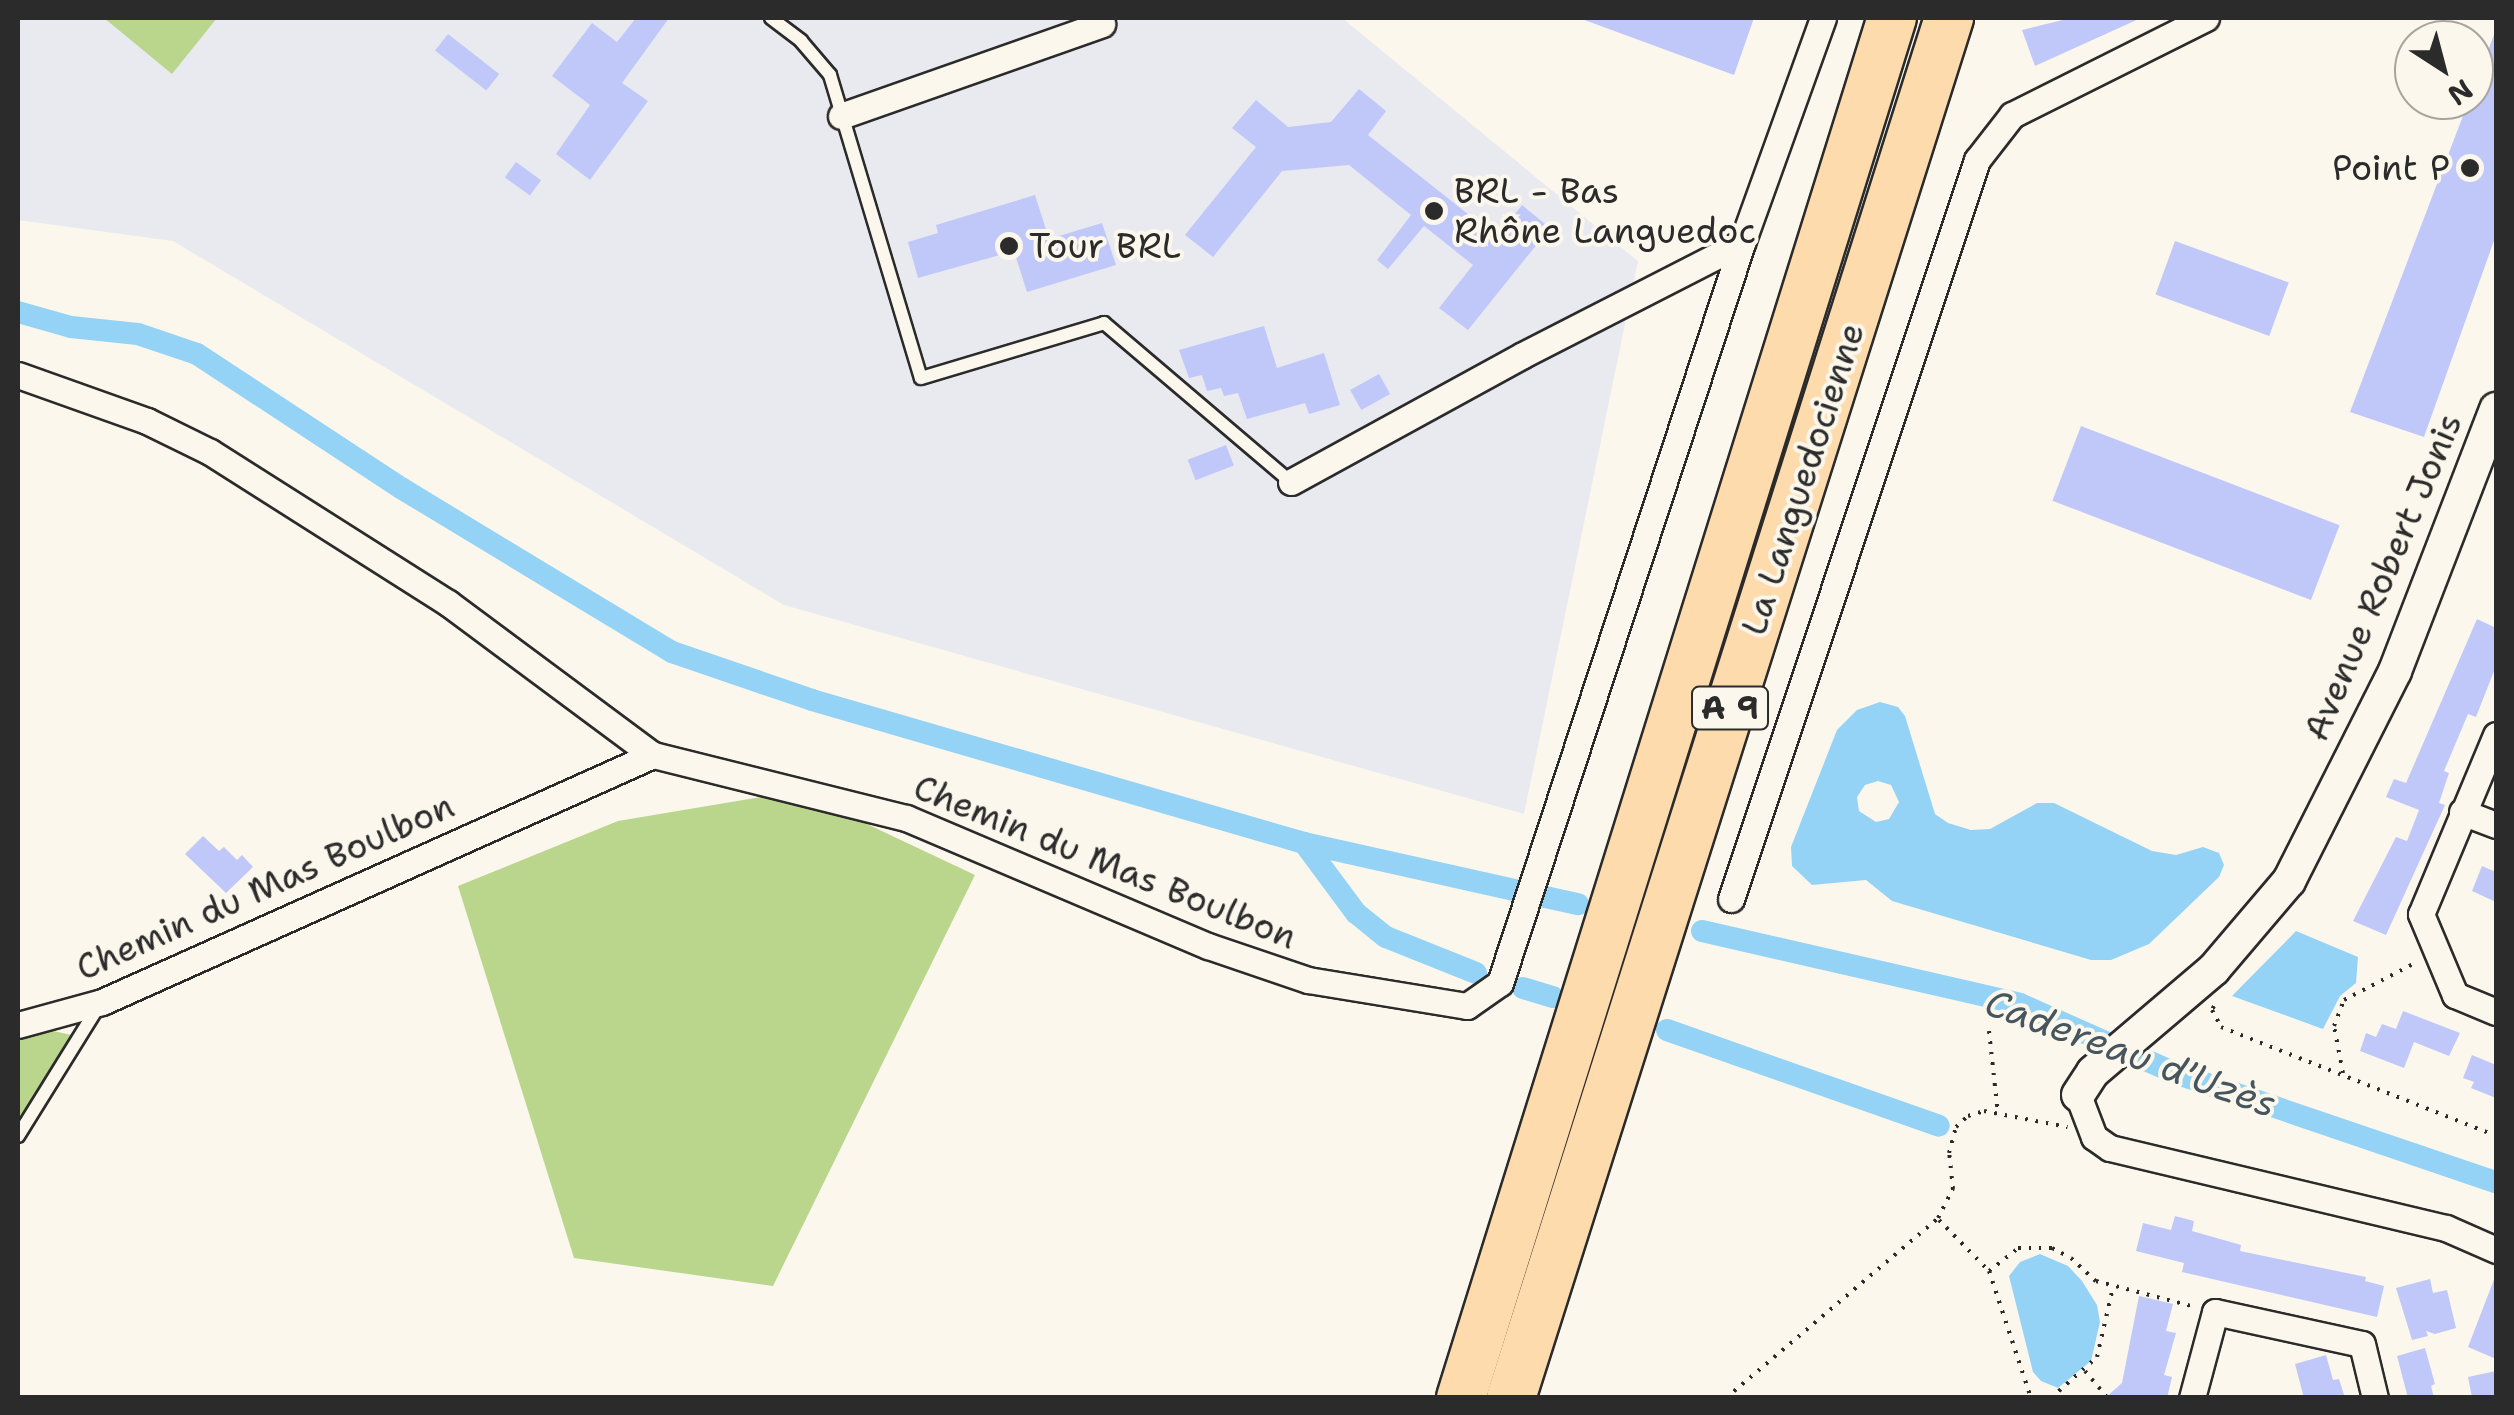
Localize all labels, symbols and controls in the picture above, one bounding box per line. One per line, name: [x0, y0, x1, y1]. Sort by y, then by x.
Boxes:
north arrow: [2394, 20, 2494, 120]
text: N: [2440, 71, 2481, 115]
place label: Point P: [2332, 147, 2450, 189]
marker: Point P: [2459, 157, 2481, 179]
place label: BRL - Bas Rhône Languedoc: [1454, 170, 1756, 252]
marker: BRL - Bas Rhône Languedoc: [1423, 200, 1445, 222]
place label: Tour BRL: [1029, 225, 1181, 267]
marker: Tour BRL: [998, 235, 1020, 257]
street label: La Languedocienne: [1733, 318, 1873, 640]
street label: Avenue Robert Jonis: [2295, 407, 2471, 747]
road number: A 9: [1690, 681, 1770, 735]
street label: Chemin du Mas Boulbon: [908, 766, 1302, 958]
street label: Chemin du Mas Boulbon: [70, 785, 460, 989]
water label: Cadereau d'Uzès: [1979, 979, 2283, 1127]

